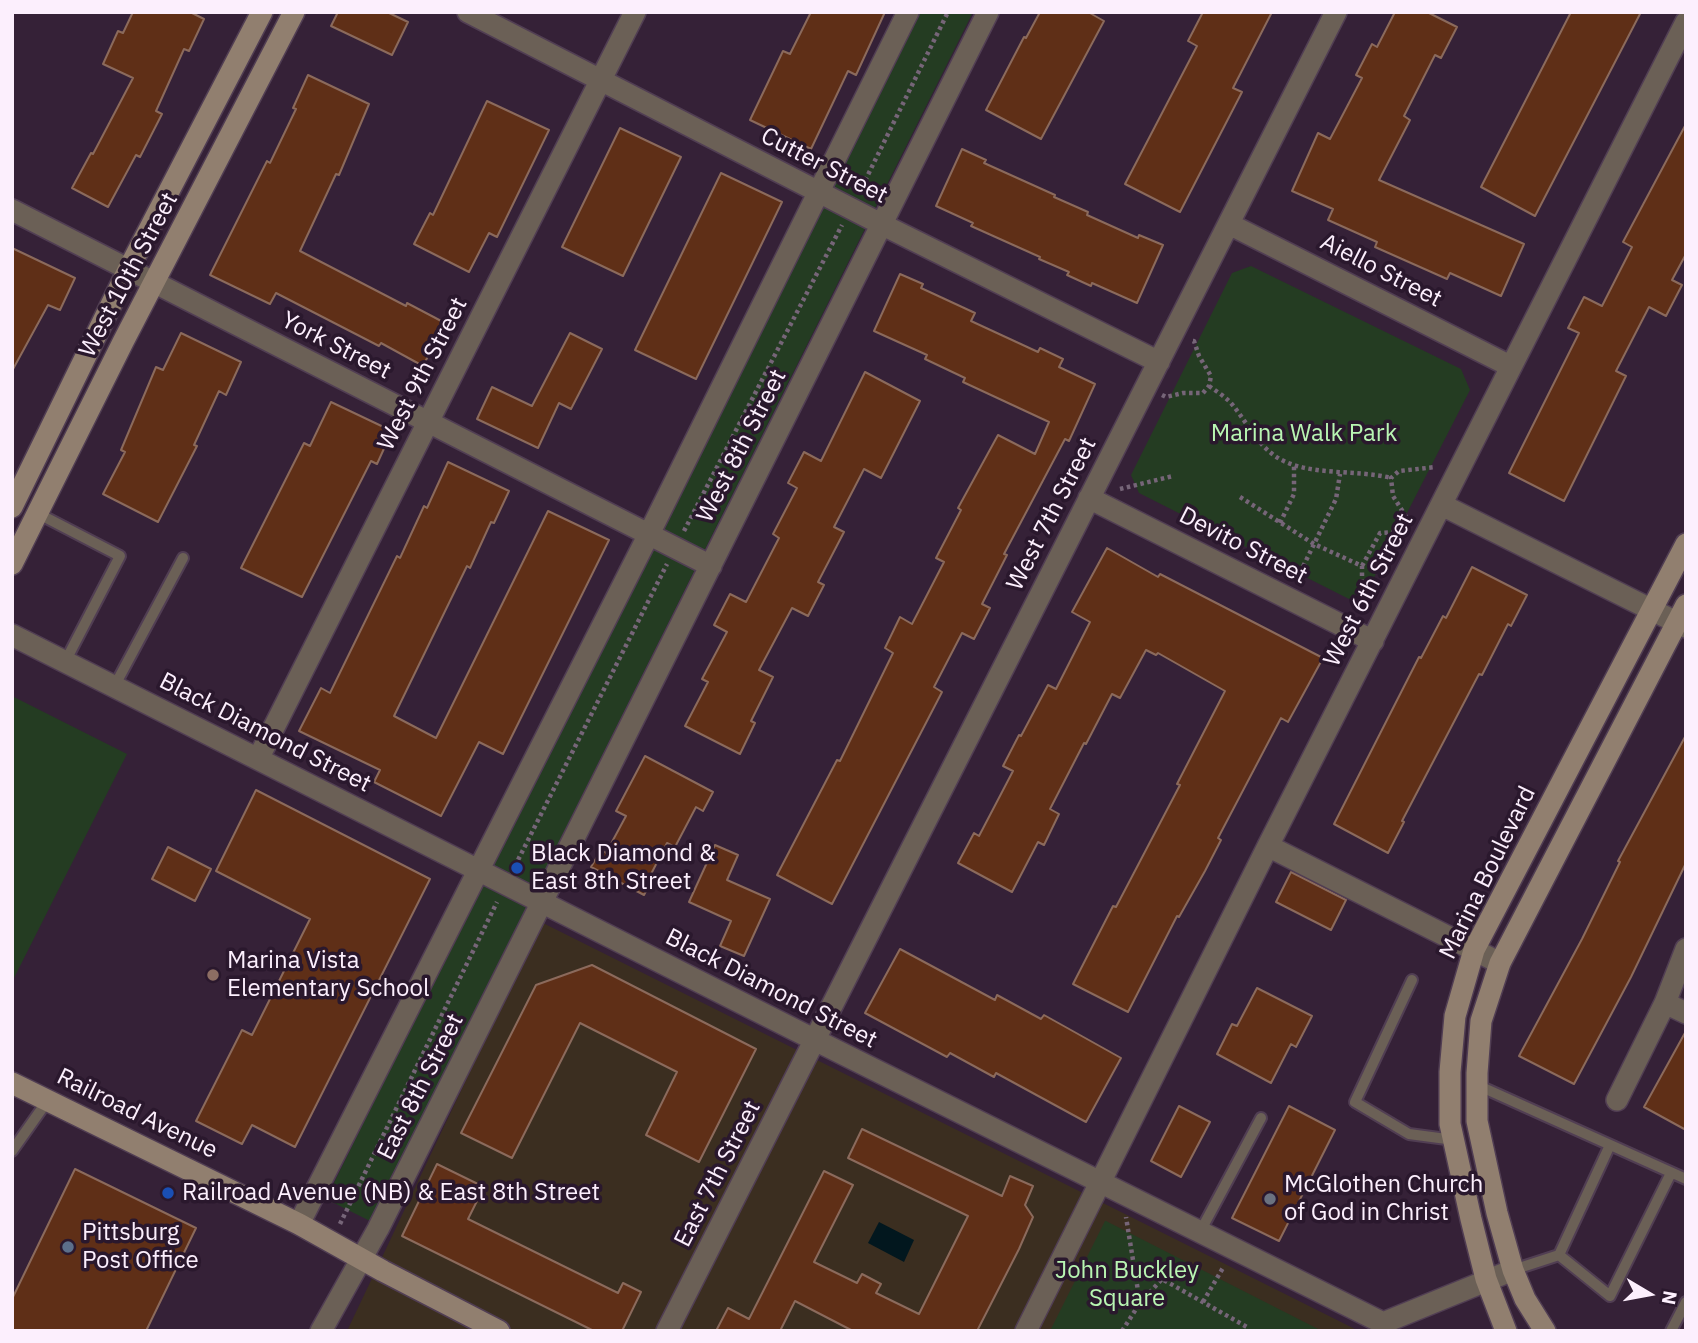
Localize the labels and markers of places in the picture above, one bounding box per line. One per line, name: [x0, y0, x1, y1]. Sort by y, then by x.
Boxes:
place label: Black Diamond & East 8th Street: [531, 840, 716, 896]
marker: Black Diamond & East 8th Street: [509, 860, 525, 876]
place label: Marina Vista Elementary School: [227, 947, 429, 1003]
marker: Marina Vista Elementary School: [205, 967, 221, 983]
place label: McGlothen Church of God in Christ: [1284, 1171, 1483, 1227]
place label: Railroad Avenue (NB) & East 8th Street: [182, 1179, 600, 1207]
marker: Railroad Avenue (NB) & East 8th Street: [160, 1185, 176, 1201]
marker: McGlothen Church of God in Christ: [1262, 1191, 1278, 1207]
place label: Pittsburg Post Office: [82, 1219, 199, 1275]
marker: Pittsburg Post Office: [60, 1239, 76, 1255]

